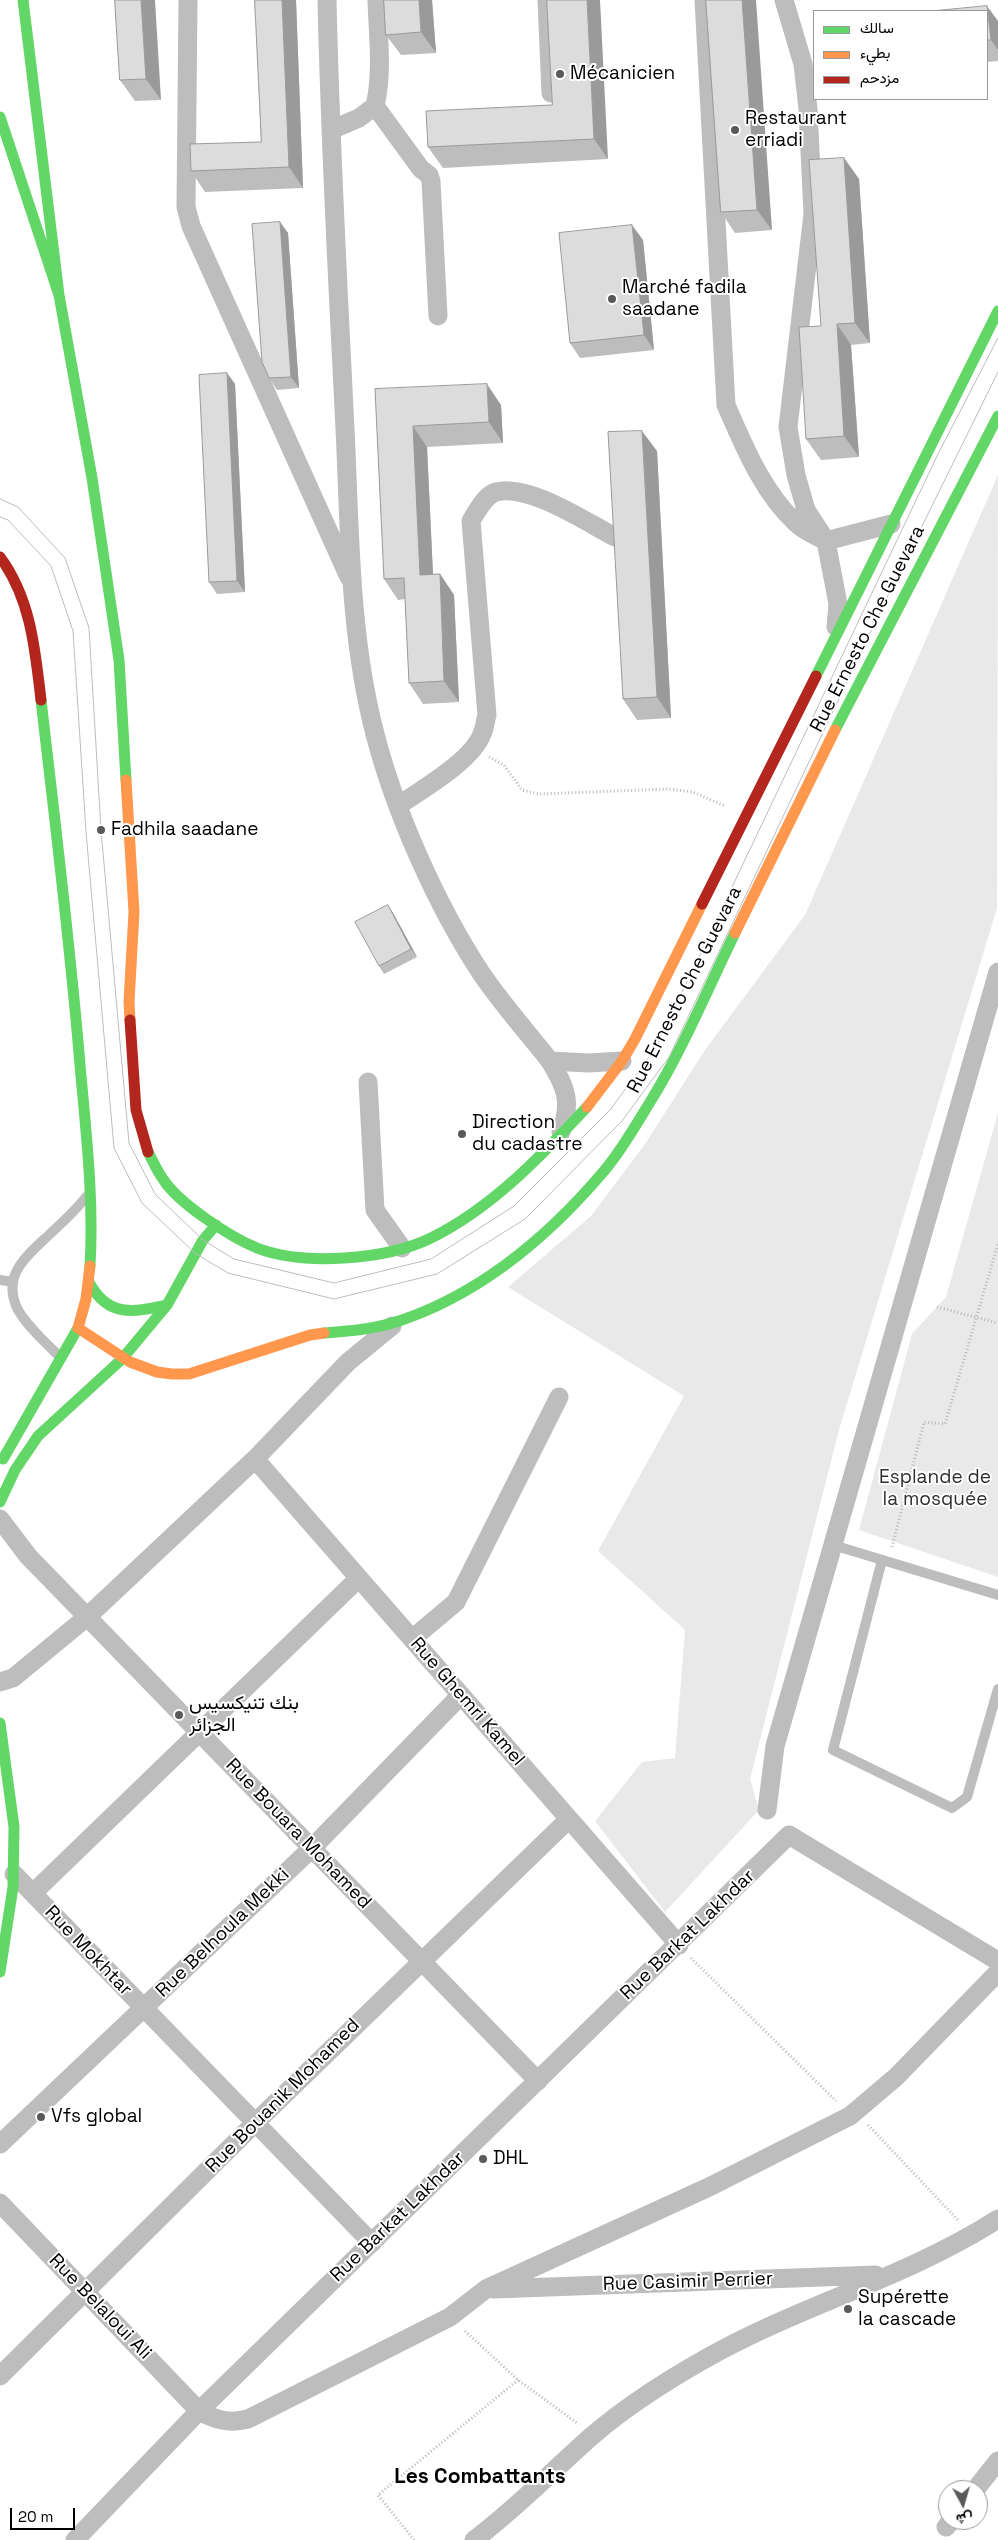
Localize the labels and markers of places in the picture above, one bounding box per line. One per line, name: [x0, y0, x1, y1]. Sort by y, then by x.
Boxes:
place label: Mécanicien: [570, 63, 675, 85]
marker: Mécanicien: [554, 68, 566, 80]
place label: Restaurant erriadi: [745, 108, 847, 152]
marker: Restaurant erriadi: [729, 124, 741, 136]
place label: Marché fadila saadane: [622, 277, 747, 321]
marker: Marché fadila saadane: [606, 293, 618, 305]
place label: Fadhila saadane: [111, 819, 258, 841]
marker: Fadhila saadane: [95, 824, 107, 836]
place label: Direction du cadastre: [472, 1112, 582, 1156]
marker: Direction du cadastre: [456, 1128, 468, 1140]
place label: بنك تنيكسيس الجزائر: [189, 1693, 299, 1737]
marker: بنك تنيكسيس الجزائر: [173, 1709, 185, 1721]
place label: Vfs global: [51, 2106, 142, 2128]
marker: Vfs global: [35, 2111, 47, 2123]
place label: DHL: [493, 2148, 528, 2170]
marker: DHL: [477, 2153, 489, 2165]
place label: Supérette la cascade: [858, 2287, 956, 2331]
marker: Supérette la cascade: [842, 2303, 854, 2315]

